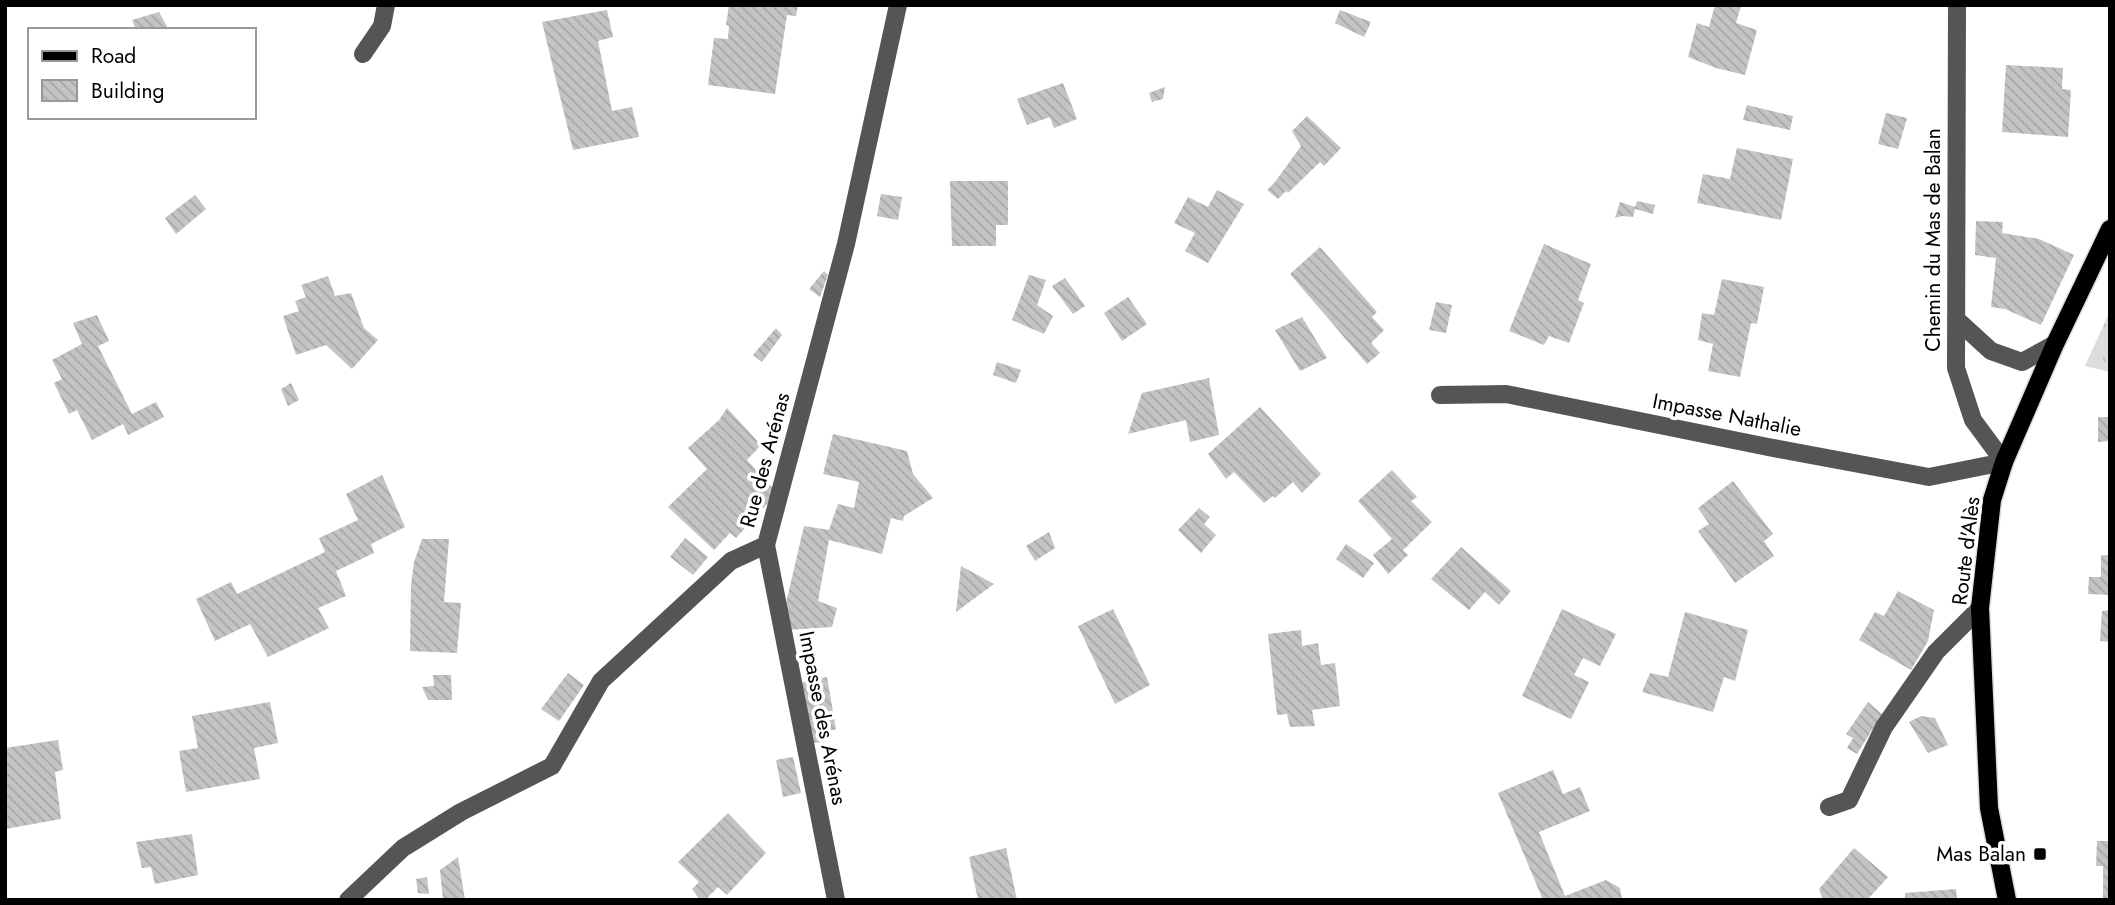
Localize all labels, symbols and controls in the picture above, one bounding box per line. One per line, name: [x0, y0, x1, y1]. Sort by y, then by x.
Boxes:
legend: [28, 28, 256, 119]
text: Road: [91, 41, 136, 71]
text: Building: [91, 76, 164, 106]
street label: Chemin du Mas de Balan: [1918, 128, 1948, 352]
street label: Impasse Nathalie: [1650, 386, 1804, 444]
street label: Rue des Arénas: [733, 389, 797, 531]
street label: Route d'Alès: [1944, 495, 1988, 607]
street label: Impasse des Arénas: [791, 629, 855, 807]
place label: Mas Balan: [1936, 839, 2026, 869]
marker: Mas Balan: [2032, 846, 2048, 862]

